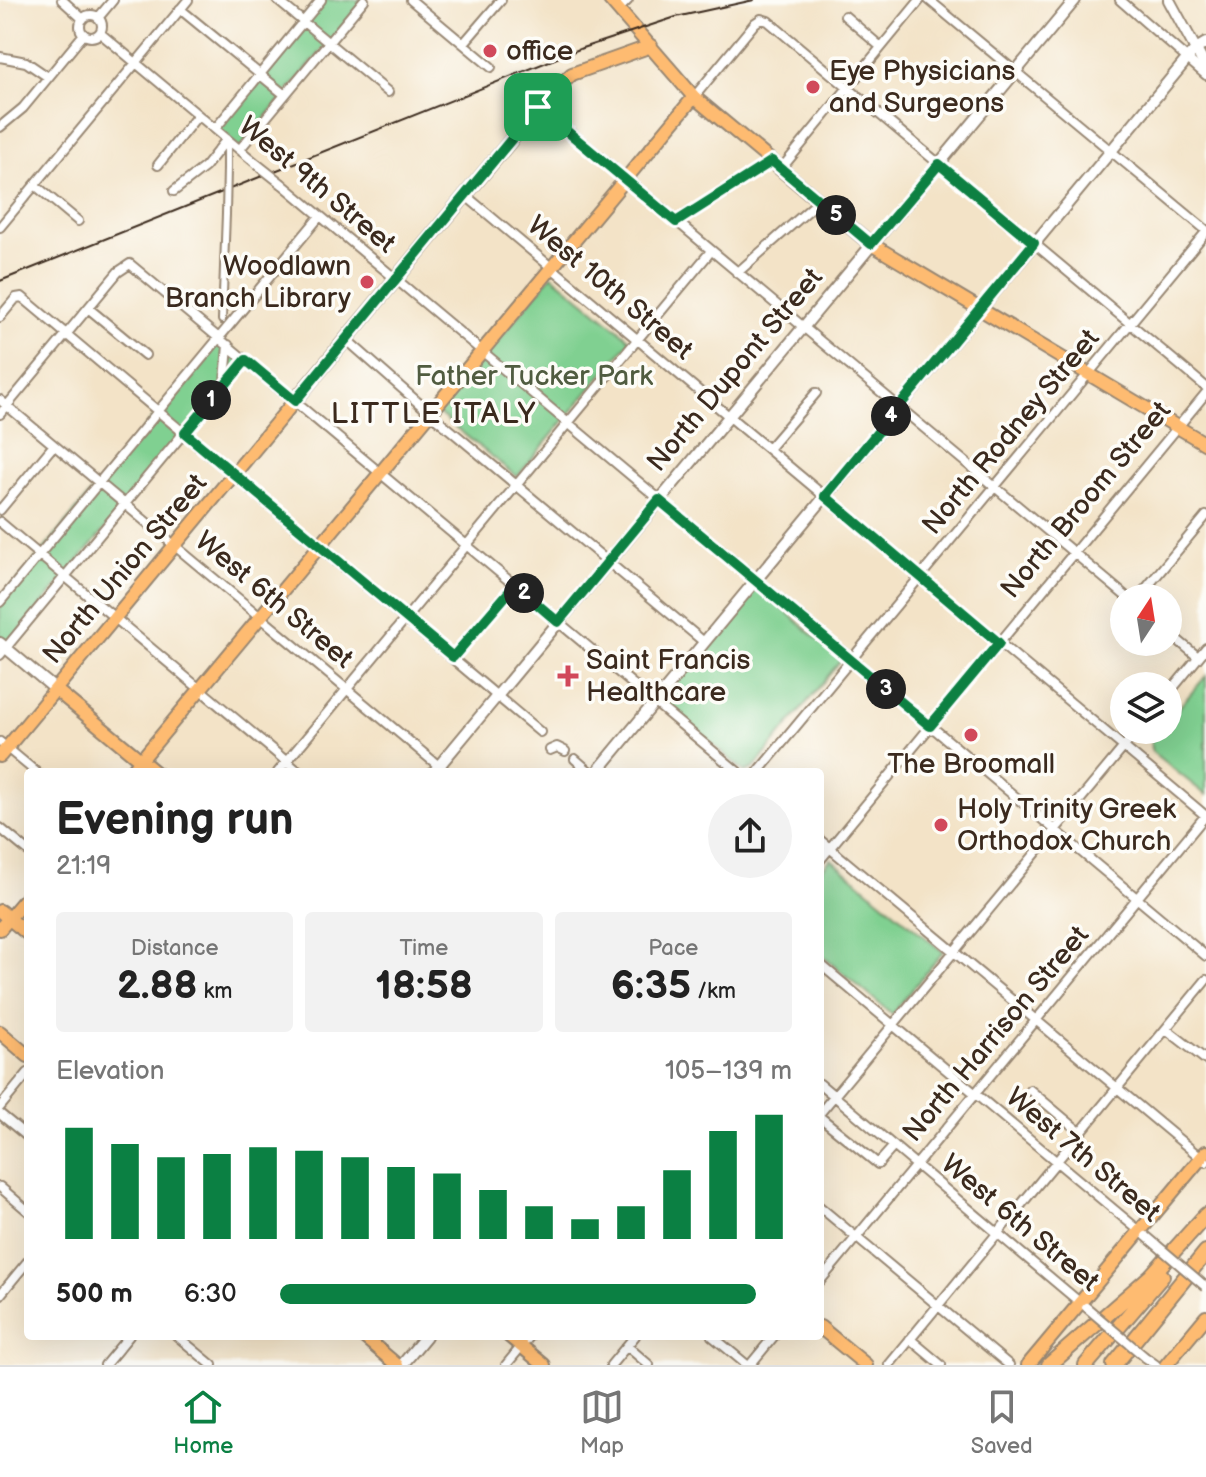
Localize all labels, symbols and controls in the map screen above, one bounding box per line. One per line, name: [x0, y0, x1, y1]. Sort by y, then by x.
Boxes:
place label: office: [506, 35, 573, 68]
marker: office: [481, 42, 499, 60]
place label: Eye Physicians and Surgeons: [829, 55, 1016, 120]
pin: [504, 73, 572, 141]
marker: Eye Physicians and Surgeons: [804, 78, 822, 96]
icon: arrive: [516, 85, 560, 129]
street label: West 9th Street: [232, 110, 402, 260]
pin: 5: [816, 195, 856, 235]
text: 5: [830, 201, 842, 228]
street label: West 10th Street: [521, 209, 700, 367]
place label: Woodlawn Branch Library: [165, 250, 351, 315]
street label: North Dupont Street: [640, 261, 830, 478]
marker: Woodlawn Branch Library: [358, 273, 376, 291]
street label: North Rodney Street: [916, 322, 1107, 541]
park label: Father Tucker Park: [415, 360, 653, 393]
pin: 1: [191, 380, 231, 420]
text: 1: [206, 386, 216, 413]
street label: North Broom Street: [994, 395, 1178, 605]
district label: LITTLE ITALY: [331, 396, 537, 432]
pin: 4: [871, 396, 911, 436]
text: 4: [885, 402, 897, 429]
street label: North Union Street: [36, 467, 214, 671]
street label: West 6th Street: [188, 524, 360, 676]
pin: 2: [504, 573, 544, 613]
text: 2: [517, 579, 531, 606]
north arrow: [1110, 584, 1182, 656]
map controls: [1110, 584, 1182, 744]
place label: Saint Francis Healthcare: [586, 644, 751, 709]
marker: Saint Francis Healthcare: [557, 665, 579, 687]
pin: 3: [866, 669, 906, 709]
button: layers: [1110, 672, 1182, 744]
text: 3: [880, 675, 892, 702]
marker: The Broomall: [962, 726, 980, 744]
place label: The Broomall: [887, 748, 1055, 781]
place label: Holy Trinity Greek Orthodox Church: [957, 793, 1176, 858]
text: Evening run: [56, 794, 293, 847]
button: share: [708, 794, 792, 878]
marker: Holy Trinity Greek Orthodox Church: [932, 816, 950, 834]
text: 21:19: [56, 851, 111, 882]
street label: North Harrison Street: [896, 919, 1096, 1149]
text: Distance: [131, 935, 219, 962]
text: Time: [400, 935, 448, 962]
text: Pace: [648, 935, 698, 962]
text: 2.88: [117, 962, 198, 1010]
text: 18:58: [375, 962, 473, 1010]
text: 6:35: [611, 962, 691, 1010]
text: km: [198, 978, 233, 1005]
text: /km: [691, 978, 736, 1005]
text: Elevation: [56, 1056, 164, 1087]
text: 105–139 m: [665, 1056, 792, 1087]
street label: West 7th Street: [999, 1081, 1167, 1229]
street label: West 6th Street: [934, 1147, 1106, 1299]
text: 500 m: [56, 1279, 133, 1310]
text: 6:30: [184, 1279, 236, 1310]
tab: Home: [173, 1385, 233, 1460]
tab: Map: [580, 1385, 624, 1460]
tab: Saved: [971, 1385, 1033, 1460]

